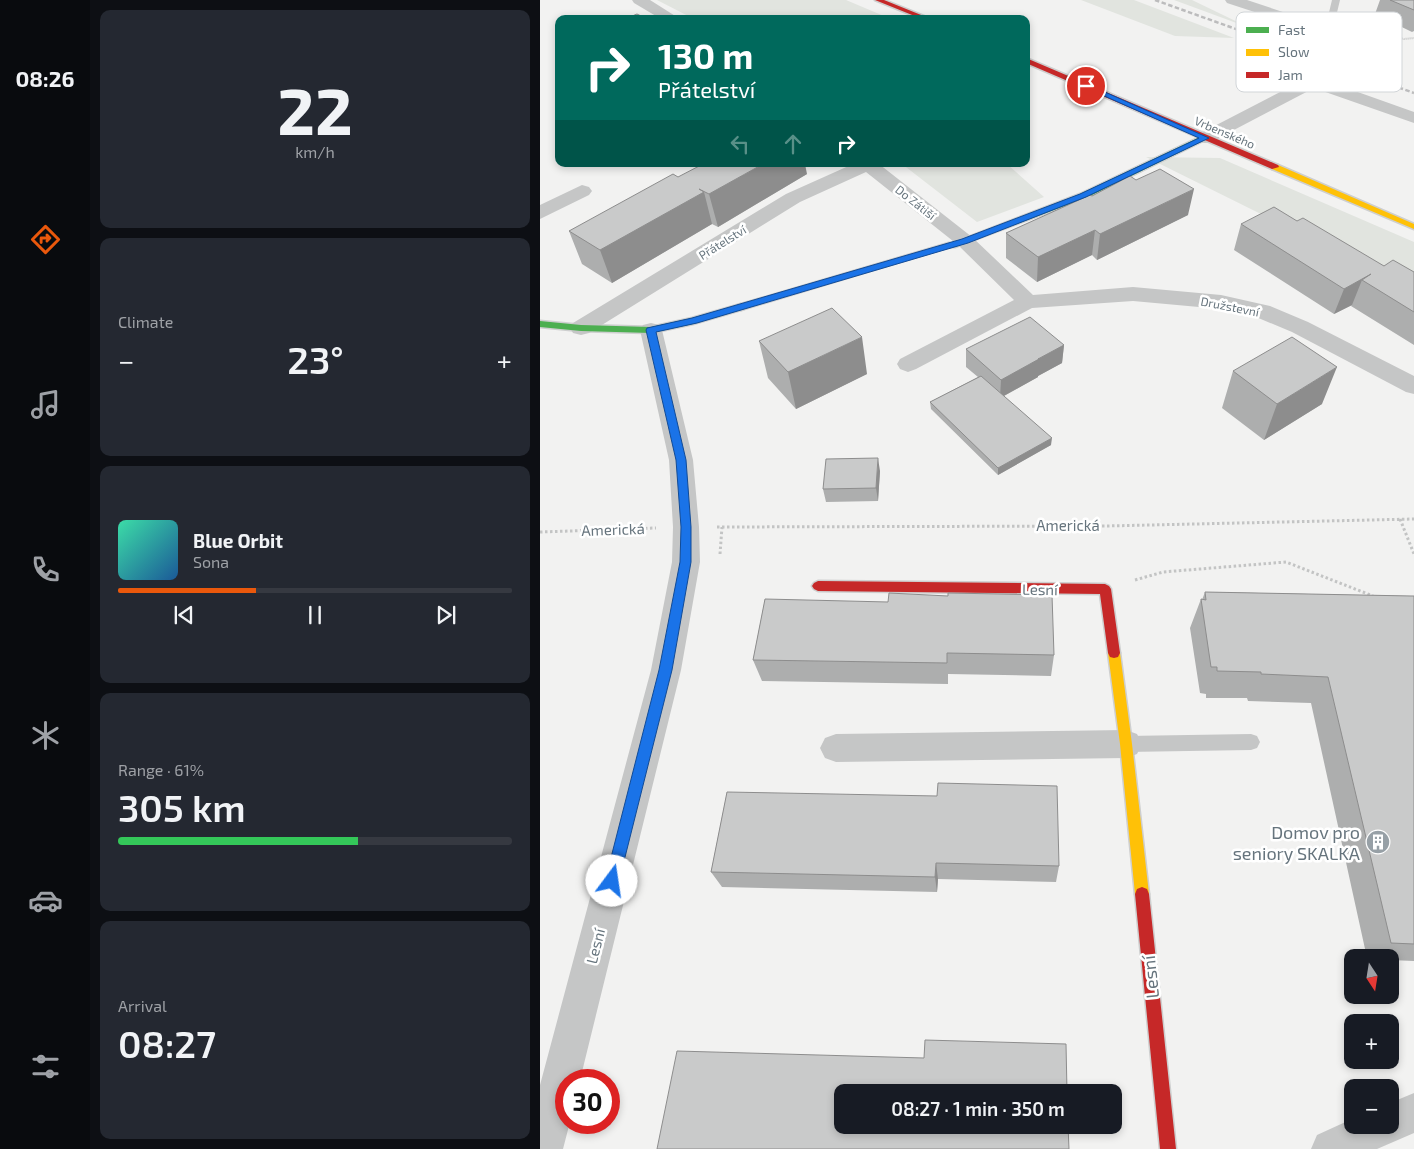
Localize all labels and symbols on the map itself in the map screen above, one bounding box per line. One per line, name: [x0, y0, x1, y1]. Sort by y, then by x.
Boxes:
legend: [1236, 12, 1402, 92]
text: Fast: [1278, 21, 1305, 38]
text: Slow: [1278, 43, 1310, 60]
pin: [1065, 65, 1107, 107]
text: Jam: [1278, 66, 1303, 83]
street label: Vrbenského: [1193, 113, 1258, 151]
street label: Do Zátiší: [893, 182, 940, 223]
street label: Přátelství: [696, 221, 749, 262]
street label: Družstevní: [1200, 293, 1261, 319]
street label: Americká: [1036, 516, 1100, 534]
street label: Americká: [581, 519, 645, 539]
street label: Lesní: [1022, 580, 1059, 598]
place label: Domov pro seniory SKALKA: [1233, 821, 1361, 864]
building icon: Domov pro seniory SKALKA: [1365, 829, 1391, 855]
position arrow: [585, 854, 637, 906]
street label: Lesní: [582, 925, 608, 966]
north arrow: [1344, 949, 1399, 1004]
street label: Lesní: [1137, 954, 1163, 1000]
speed limit sign: 30: [555, 1069, 620, 1134]

